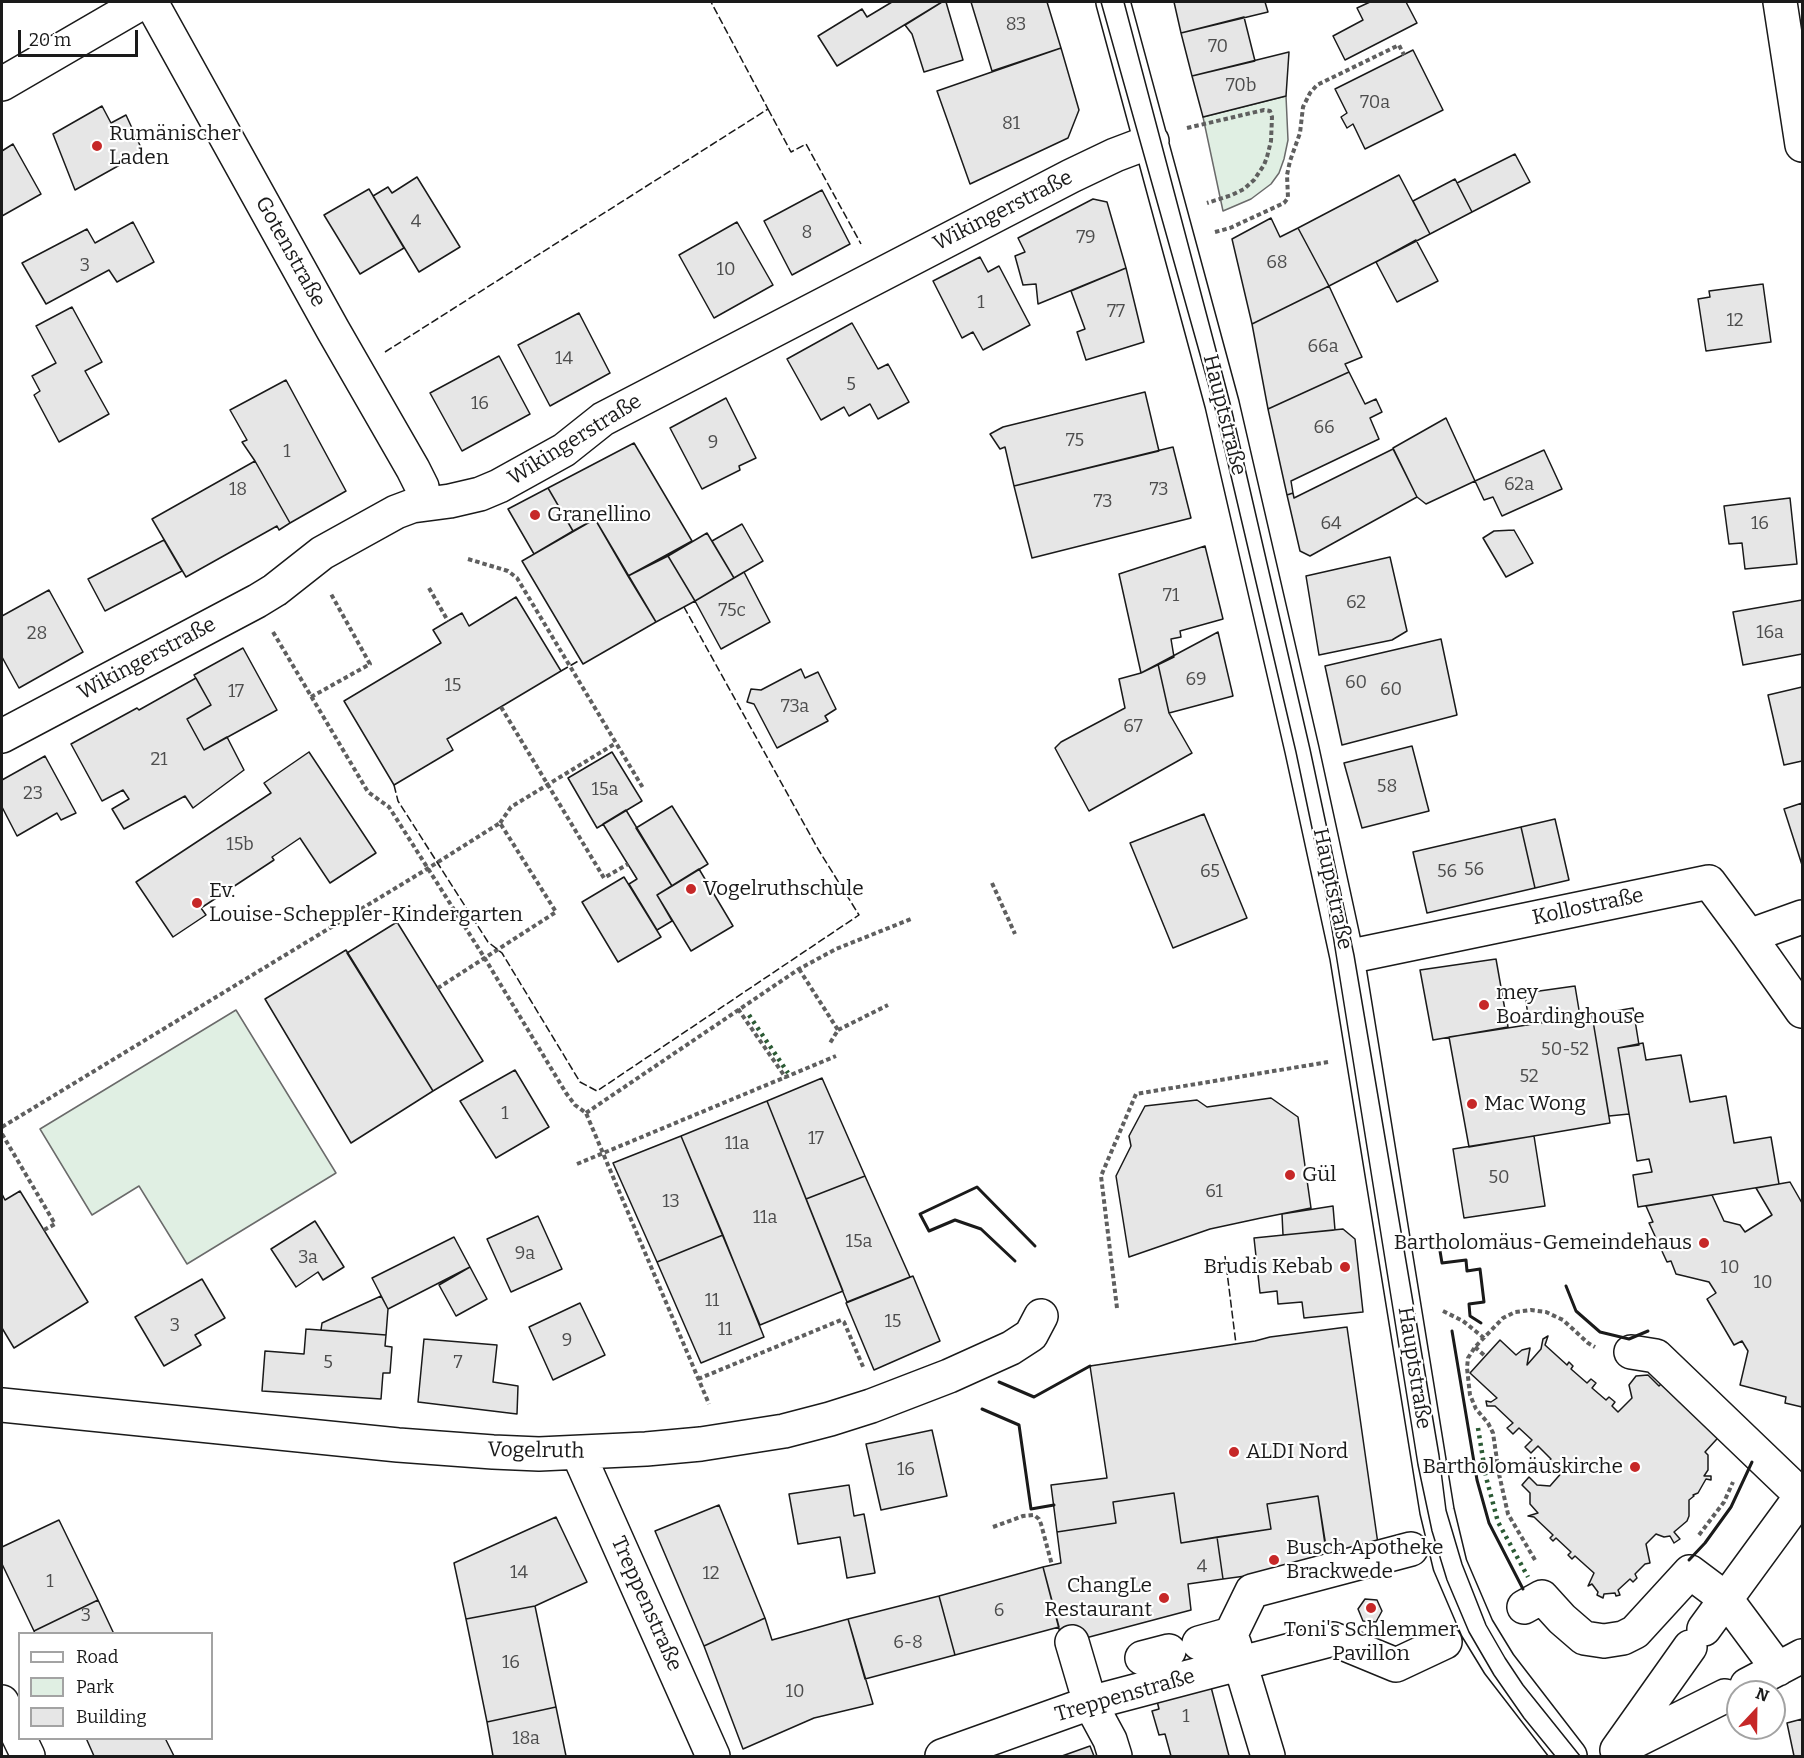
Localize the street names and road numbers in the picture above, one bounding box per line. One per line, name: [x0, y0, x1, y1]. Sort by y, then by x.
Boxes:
street label: Wikingerstraße: [929, 165, 1077, 257]
street label: Gotenstraße: [249, 192, 331, 312]
street label: Hauptstraße: [1197, 352, 1251, 478]
street label: Wikingerstraße: [504, 389, 646, 491]
street label: Wikingerstraße: [74, 612, 220, 706]
street label: Hauptstraße: [1307, 826, 1357, 952]
street label: Kollostraße: [1530, 883, 1646, 931]
street label: Hauptstraße: [1392, 1305, 1436, 1431]
street label: Vogelruth: [487, 1438, 585, 1464]
street label: Treppenstraße: [605, 1533, 687, 1675]
street label: Treppenstraße: [1052, 1664, 1198, 1728]

